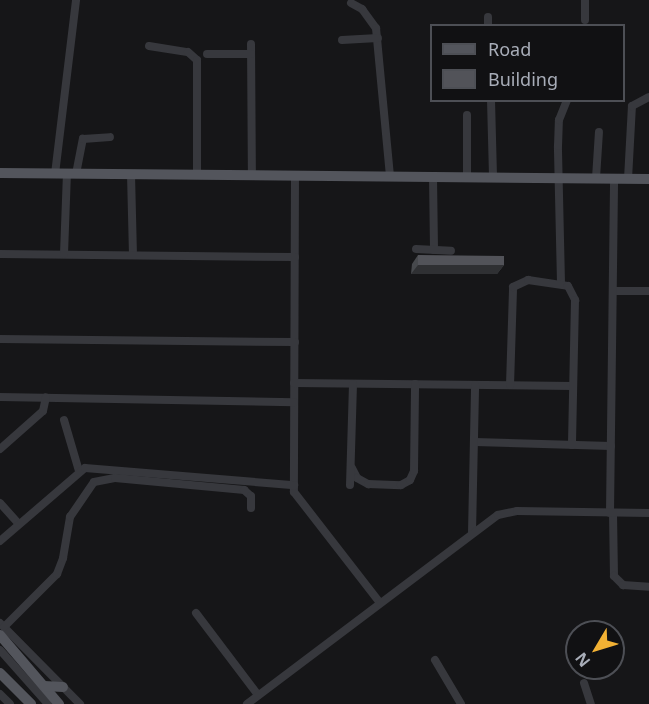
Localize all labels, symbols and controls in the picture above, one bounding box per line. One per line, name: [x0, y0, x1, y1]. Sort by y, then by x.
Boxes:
legend: [430, 24, 625, 102]
text: Road: [488, 37, 531, 61]
text: Building: [488, 67, 558, 91]
north arrow: [565, 620, 625, 680]
text: N: [570, 648, 595, 672]

